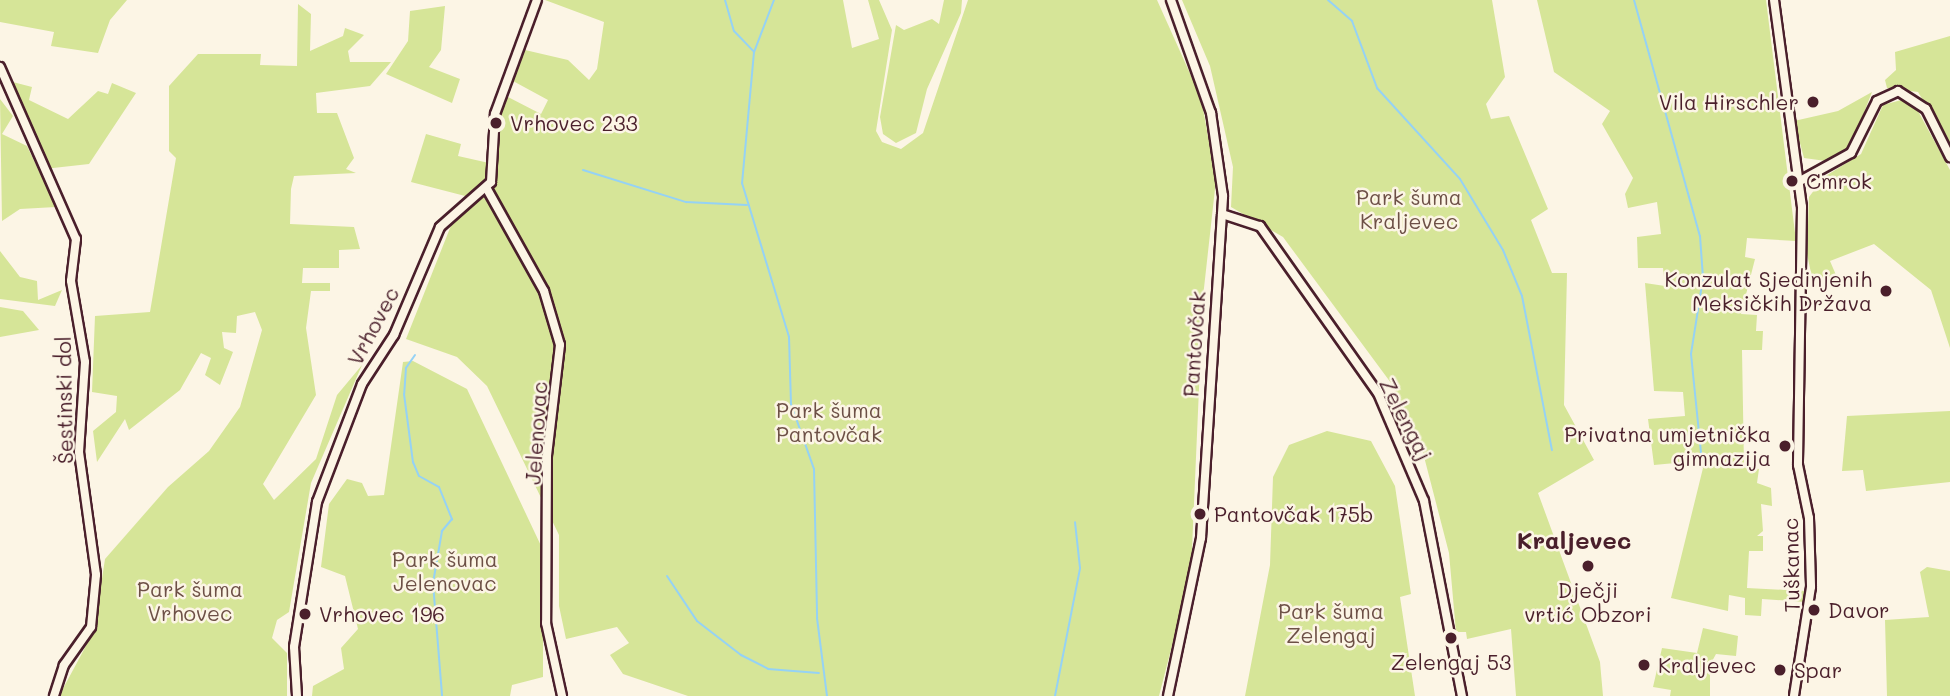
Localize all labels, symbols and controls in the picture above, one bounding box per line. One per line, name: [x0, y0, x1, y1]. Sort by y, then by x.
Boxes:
place label: Vila Hirschler: [1659, 89, 1799, 115]
marker: Vila Hirschler: [1805, 94, 1821, 110]
place label: Vrhovec 233: [510, 110, 638, 136]
marker: Vrhovec 233: [488, 115, 504, 131]
place label: Cmrok: [1806, 168, 1872, 194]
marker: Cmrok: [1784, 173, 1800, 189]
park label: Park šuma Kraljevec: [1356, 184, 1462, 234]
place label: Konzulat Sjedinjenih Meksičkih Država: [1664, 266, 1872, 316]
street label: Vrhovec: [342, 283, 404, 369]
marker: Konzulat Sjedinjenih Meksičkih Država: [1878, 283, 1894, 299]
street label: Pantovčak: [1178, 290, 1210, 398]
street label: Šestinski dol: [50, 336, 78, 464]
street label: Zelengaj: [1374, 373, 1438, 465]
street label: Jelenovac: [520, 381, 552, 485]
park label: Park šuma Pantovčak: [776, 397, 882, 447]
place label: Privatna umjetnička gimnazija: [1564, 421, 1771, 471]
marker: Privatna umjetnička gimnazija: [1777, 438, 1793, 454]
place label: Pantovčak 175b: [1214, 501, 1373, 527]
marker: Pantovčak 175b: [1192, 506, 1208, 522]
street label: Tuškanac: [1778, 517, 1804, 613]
district label: Kraljevec: [1517, 526, 1631, 554]
park label: Park šuma Jelenovac: [392, 546, 498, 596]
marker: Dječji vrtić Obzori: [1580, 558, 1596, 574]
park label: Park šuma Vrhovec: [137, 576, 243, 626]
place label: Dječji vrtić Obzori: [1524, 577, 1652, 627]
place label: Davor: [1828, 597, 1890, 623]
park label: Park šuma Zelengaj: [1278, 598, 1384, 648]
place label: Vrhovec 196: [319, 601, 445, 627]
marker: Davor: [1806, 602, 1822, 618]
marker: Vrhovec 196: [297, 606, 313, 622]
marker: Zelengaj 53: [1443, 630, 1459, 646]
place label: Zelengaj 53: [1391, 649, 1511, 675]
place label: Kraljevec: [1658, 652, 1756, 678]
marker: Kraljevec: [1636, 657, 1652, 673]
place label: Spar: [1794, 657, 1842, 683]
marker: Spar: [1772, 662, 1788, 678]

